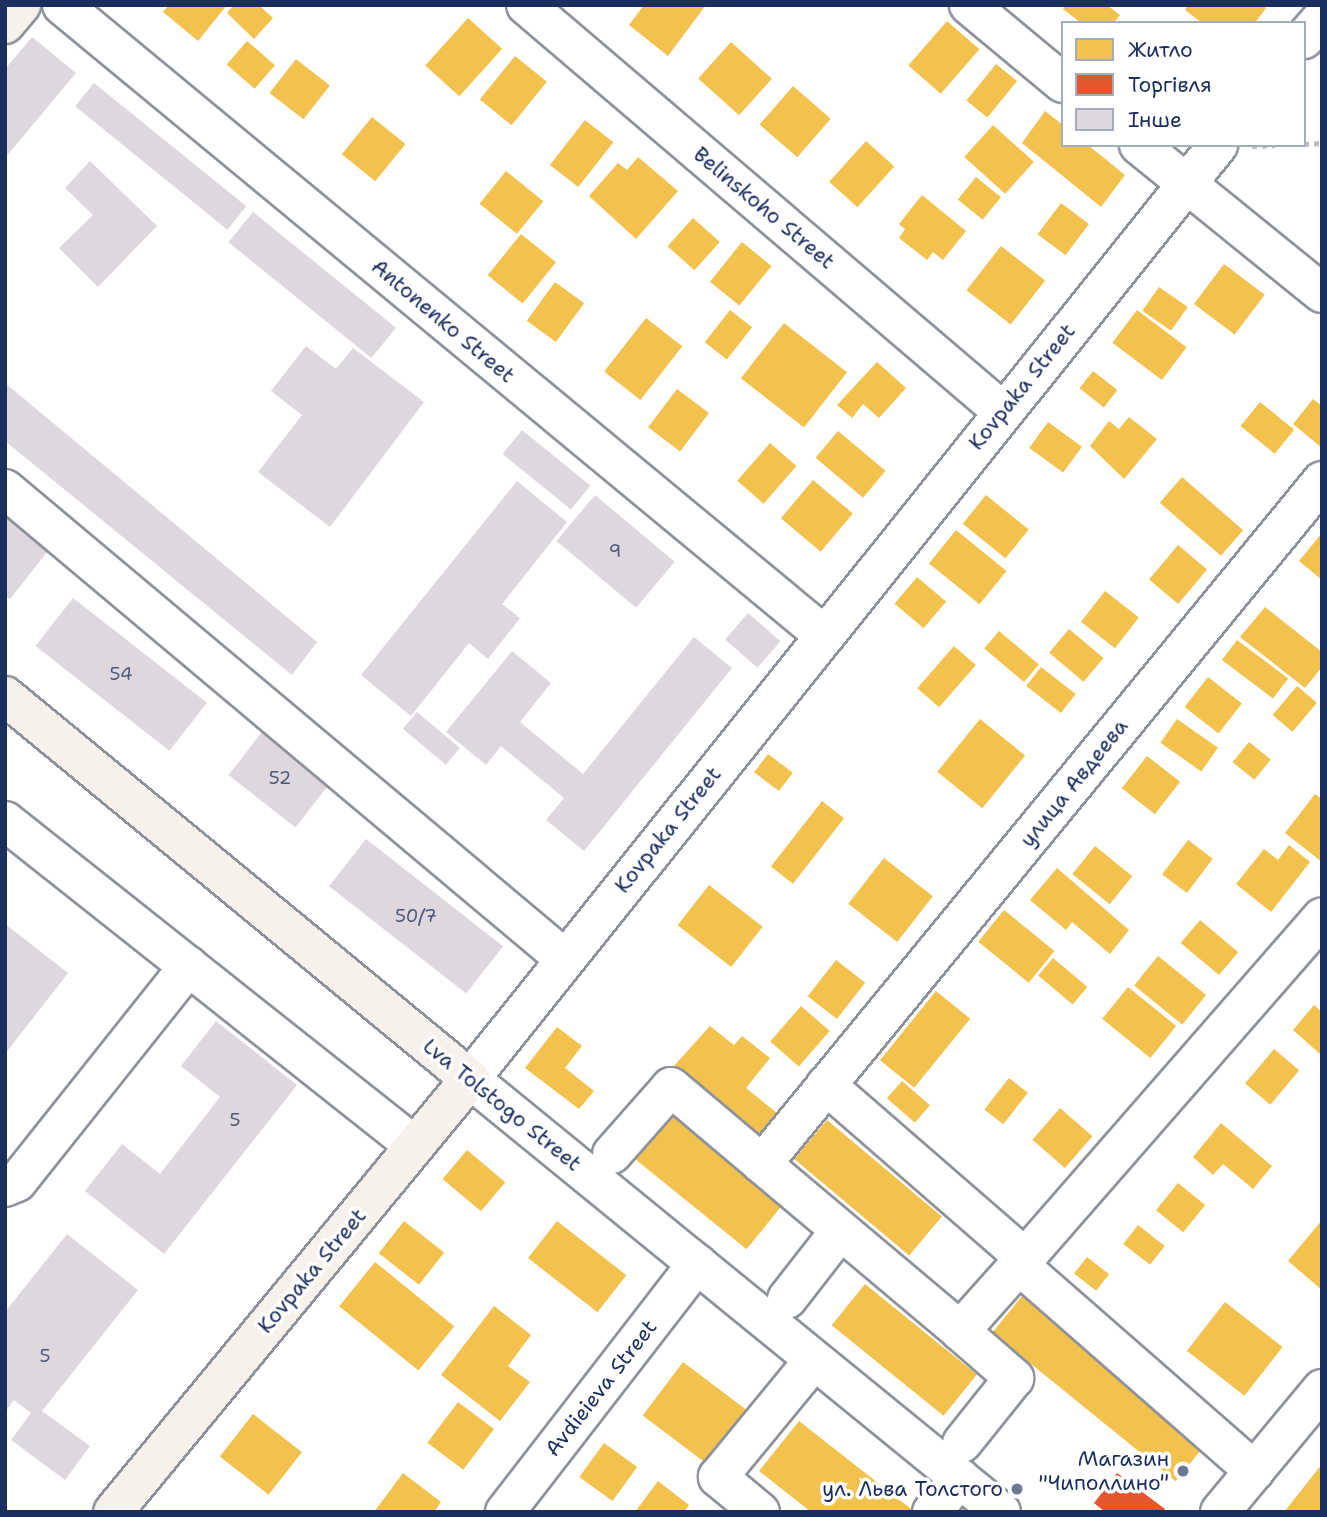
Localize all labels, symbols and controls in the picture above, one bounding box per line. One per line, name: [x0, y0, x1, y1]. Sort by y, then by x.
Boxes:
legend: [1061, 21, 1306, 147]
text: Житло: [1128, 36, 1193, 64]
text: Торгівля: [1128, 71, 1212, 99]
text: Інше: [1128, 106, 1182, 134]
street label: Belinskoho Street: [688, 142, 840, 274]
street label: Antonenko Street: [366, 254, 520, 388]
street label: Kovpaka Street: [963, 319, 1081, 455]
house number: 9: [609, 540, 621, 562]
house number: 54: [109, 663, 133, 685]
street label: улица Авдеева: [1015, 714, 1133, 852]
street label: Kovpaka Street: [609, 762, 727, 898]
house number: 52: [269, 767, 291, 789]
house number: 50/7: [395, 905, 437, 927]
street label: Lva Tolstogo Street: [418, 1033, 586, 1177]
house number: 5: [229, 1109, 241, 1131]
street label: Kovpaka Street: [253, 1204, 371, 1338]
street label: Avdieieva Street: [540, 1315, 662, 1461]
house number: 5: [39, 1345, 51, 1367]
place label: Магазин "Чиполлино": [1038, 1446, 1169, 1496]
marker: Магазин "Чиполлино": [1175, 1463, 1191, 1479]
place label: ул. Льва Толстого: [822, 1476, 1003, 1502]
marker: ул. Льва Толстого: [1009, 1481, 1025, 1497]

